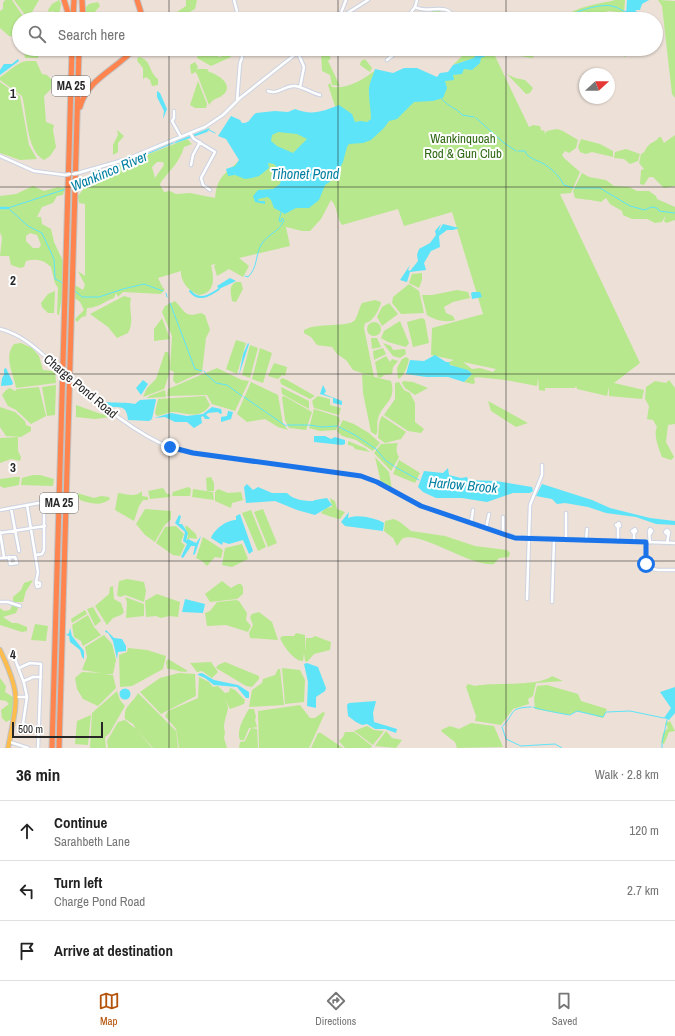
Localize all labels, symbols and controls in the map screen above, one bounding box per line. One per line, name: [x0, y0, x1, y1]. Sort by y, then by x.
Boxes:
search box: [12, 12, 663, 56]
icon: search: [26, 23, 48, 45]
text: Search here: [58, 24, 125, 45]
north arrow: [579, 68, 615, 104]
road number: MA 25: [52, 76, 90, 96]
text: 1: [10, 85, 16, 102]
park label: Wankinquoah Rod & Gun Club: [424, 130, 502, 162]
water label: Wankinco River: [68, 146, 151, 195]
water label: Tihonet Pond: [271, 165, 340, 183]
text: 2: [10, 272, 16, 289]
street label: Charge Pond Road: [40, 351, 121, 422]
route end: [161, 438, 179, 456]
text: 3: [10, 459, 16, 476]
water label: Harlow Brook: [428, 473, 499, 497]
road number: MA 25: [40, 493, 78, 513]
route start: [637, 555, 655, 573]
text: 4: [10, 646, 16, 663]
scale bar: [12, 720, 103, 739]
text: 500 m: [18, 722, 43, 736]
text: 36 min: [16, 763, 60, 786]
text: Walk · 2.8 km: [595, 766, 659, 783]
text: Continue: [54, 812, 107, 833]
icon: ahead: [16, 820, 38, 842]
text: 120 m: [629, 822, 659, 839]
text: Sarahbeth Lane: [54, 833, 130, 850]
text: Turn left: [54, 872, 102, 893]
icon: left: [16, 880, 38, 902]
text: 2.7 km: [627, 882, 659, 899]
text: Charge Pond Road: [54, 893, 145, 910]
icon: arrive: [16, 940, 38, 962]
text: Arrive at destination: [54, 940, 173, 961]
tab: Map: [98, 990, 120, 1028]
tab: Directions: [315, 990, 356, 1028]
tab: Saved: [552, 990, 577, 1028]

